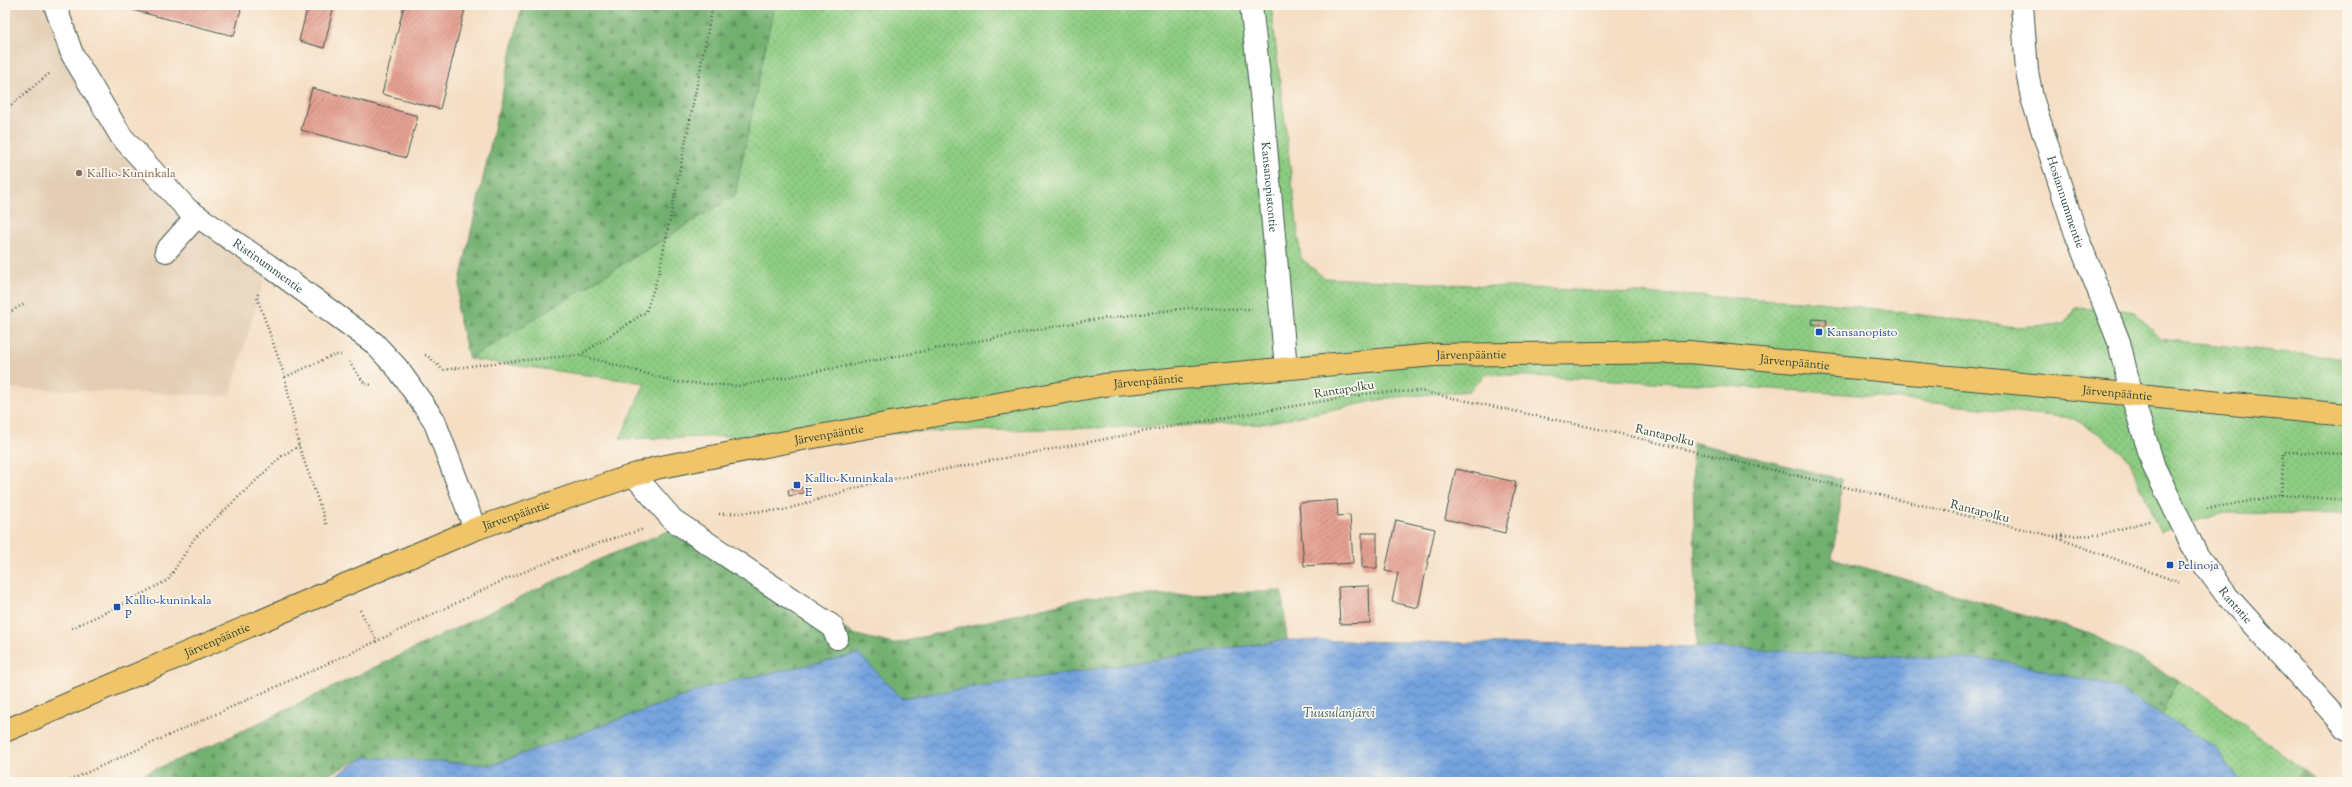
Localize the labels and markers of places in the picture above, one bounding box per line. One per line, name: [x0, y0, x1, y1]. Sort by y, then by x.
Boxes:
place label: Kallio-Kuninkala: [87, 165, 176, 183]
marker: Kallio-Kuninkala: [74, 168, 84, 178]
place label: Kansanopisto: [1827, 324, 1898, 342]
marker: Kansanopisto: [1814, 327, 1824, 337]
place label: Kallio-Kuninkala E: [805, 470, 894, 502]
marker: Kallio-Kuninkala E: [792, 480, 802, 490]
place label: Pelinoja: [2178, 557, 2219, 575]
marker: Pelinoja: [2165, 560, 2175, 570]
place label: Kallio-kuninkala P: [125, 592, 212, 624]
marker: Kallio-kuninkala P: [112, 602, 122, 612]

